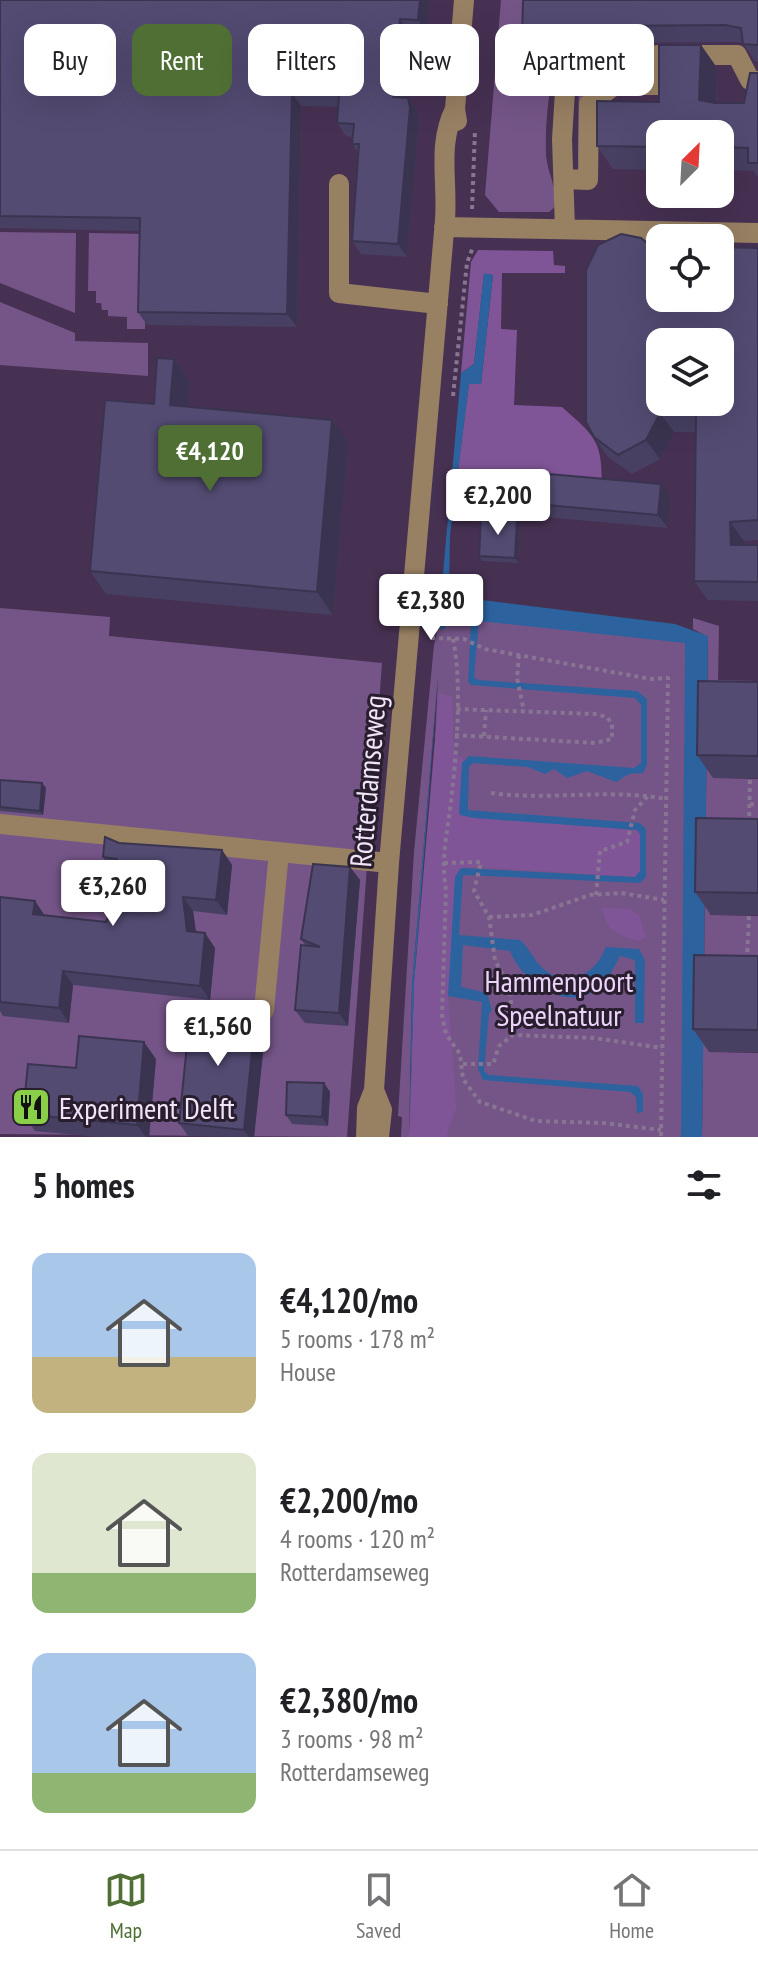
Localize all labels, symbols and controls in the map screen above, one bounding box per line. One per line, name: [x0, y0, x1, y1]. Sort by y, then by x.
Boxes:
chip: Buy: [24, 24, 116, 96]
chip: Rent: [132, 24, 232, 96]
chip: Filters: [248, 24, 364, 96]
chip: New: [380, 24, 479, 96]
chip: Apartment: [495, 24, 654, 96]
north arrow: [646, 120, 734, 208]
map controls: [646, 120, 734, 416]
button: locate: [646, 224, 734, 312]
button: layers: [646, 328, 734, 416]
pin: €4,120: [145, 425, 275, 493]
text: €4,120: [176, 434, 244, 467]
pin: €2,200: [433, 469, 563, 537]
text: €2,200: [464, 478, 532, 511]
pin: €2,380: [366, 574, 496, 642]
text: €2,380: [397, 583, 465, 616]
street label: Rotterdamseweg: [340, 693, 394, 869]
pin: €3,260: [48, 860, 178, 928]
text: €3,260: [79, 869, 147, 902]
park label: Hammenpoort Speelnatuur: [485, 961, 634, 1034]
pin: €1,560: [153, 1000, 283, 1068]
text: €1,560: [184, 1009, 252, 1042]
restaurant icon: Experiment Delft: [10, 1086, 52, 1128]
place label: Experiment Delft: [59, 1088, 236, 1127]
text: 5 homes: [32, 1163, 135, 1207]
icon: filters: [682, 1163, 726, 1207]
text: €4,120/mo: [280, 1278, 418, 1322]
icon: home: [96, 1285, 192, 1381]
text: 5 rooms · 178 m²: [280, 1322, 435, 1355]
text: House: [280, 1355, 336, 1388]
text: €2,200/mo: [280, 1478, 418, 1522]
icon: home: [96, 1485, 192, 1581]
text: 4 rooms · 120 m²: [280, 1522, 435, 1555]
text: Rotterdamseweg: [280, 1555, 429, 1588]
text: €2,380/mo: [280, 1678, 418, 1722]
icon: home: [96, 1685, 192, 1781]
text: 3 rooms · 98 m²: [280, 1722, 424, 1755]
text: Rotterdamseweg: [280, 1755, 429, 1788]
tab: Map: [104, 1868, 148, 1944]
tab: Saved: [356, 1868, 401, 1944]
tab: Home: [609, 1868, 654, 1944]

